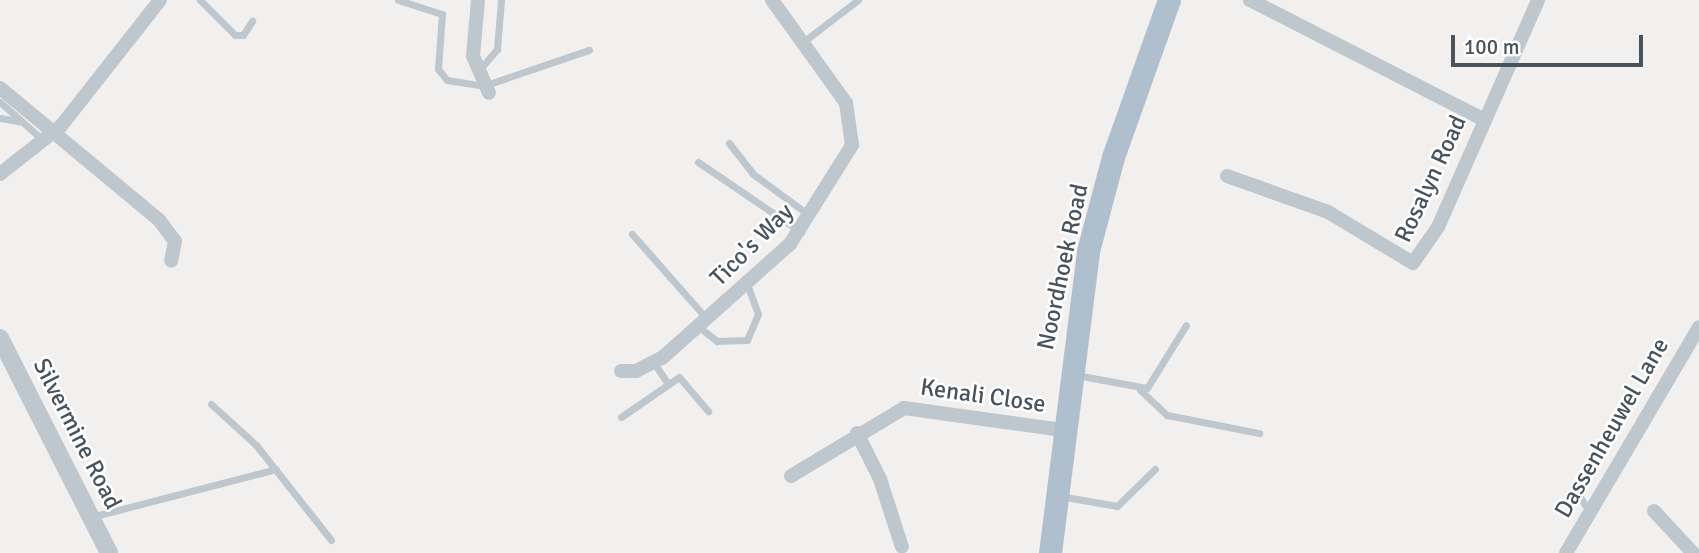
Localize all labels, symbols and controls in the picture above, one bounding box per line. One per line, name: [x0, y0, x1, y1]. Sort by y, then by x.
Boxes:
scale bar: [1454, 21, 1646, 65]
text: 100 m: [1464, 34, 1519, 60]
street label: Rosalyn Road: [1389, 111, 1473, 247]
street label: Noordhoek Road: [1031, 181, 1095, 353]
street label: Tico's Way: [705, 198, 799, 292]
street label: Dassenheuwel Lane: [1549, 333, 1675, 523]
street label: Silvermine Road: [27, 354, 127, 514]
street label: Kenali Close: [919, 373, 1047, 419]

